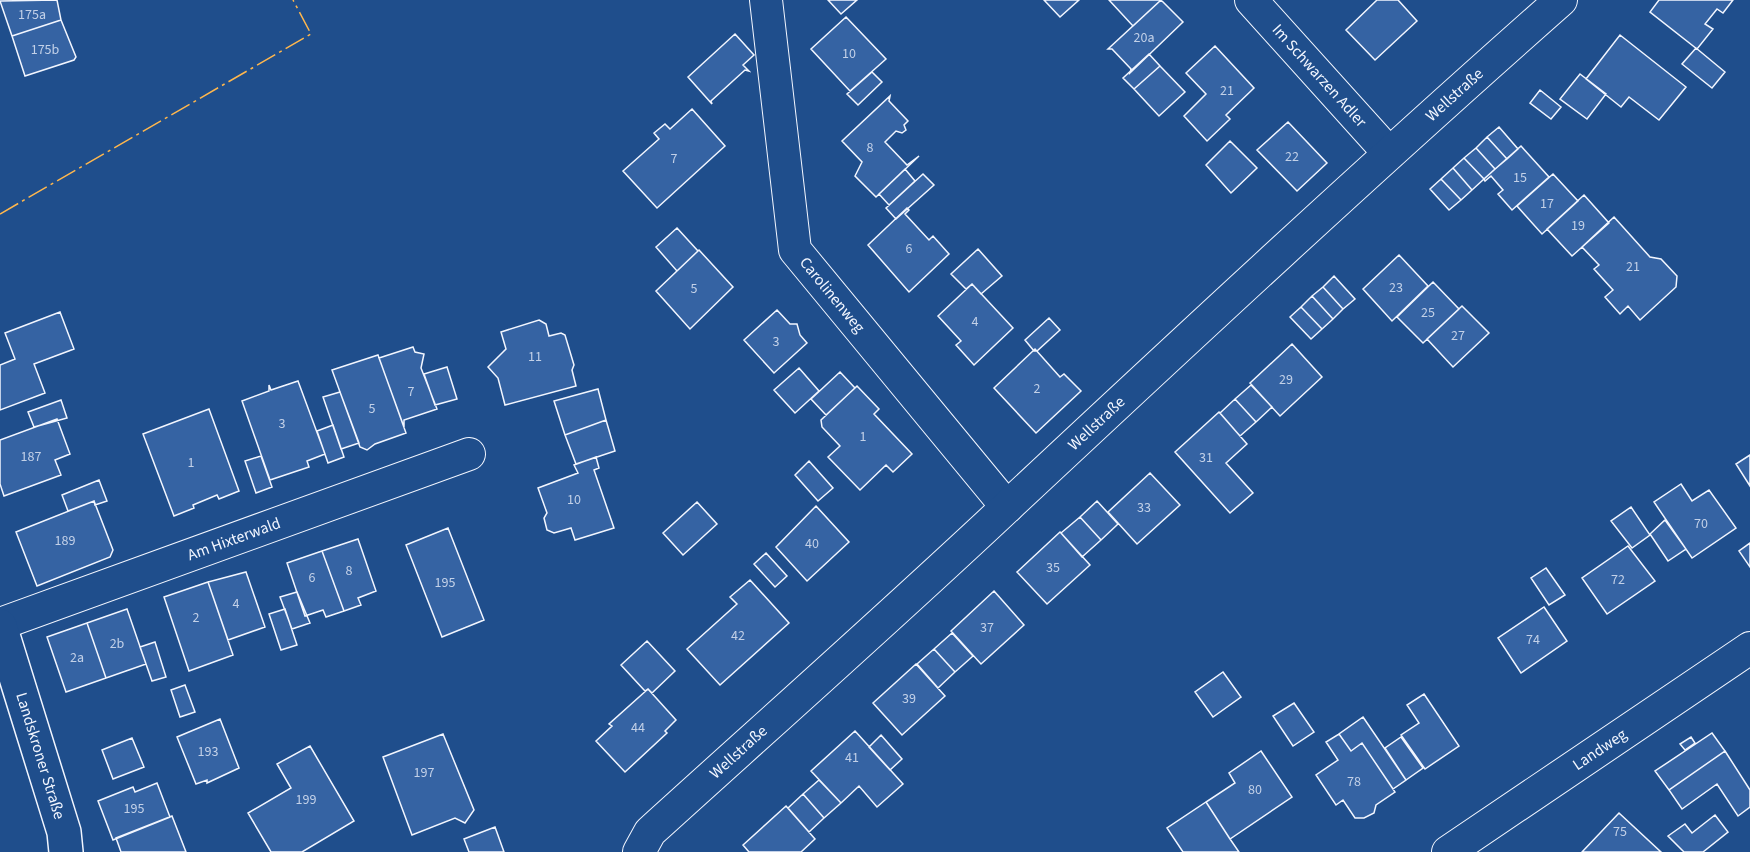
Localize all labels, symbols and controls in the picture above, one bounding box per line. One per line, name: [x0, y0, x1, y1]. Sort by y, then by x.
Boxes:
house number: 175a: [18, 5, 46, 25]
street label: Im Schwarzen Adler: [1267, 19, 1372, 132]
house number: 20a: [1134, 28, 1154, 48]
house number: 175b: [31, 40, 60, 60]
house number: 10: [842, 44, 856, 64]
street label: Wellstraße: [1421, 63, 1488, 127]
house number: 21: [1220, 81, 1234, 101]
house number: 8: [867, 138, 874, 158]
house number: 22: [1285, 147, 1299, 167]
house number: 7: [671, 149, 678, 169]
house number: 15: [1513, 168, 1527, 188]
house number: 17: [1540, 194, 1554, 214]
house number: 19: [1571, 216, 1585, 236]
house number: 6: [906, 239, 913, 259]
street label: Carolinenweg: [794, 252, 870, 338]
house number: 21: [1626, 257, 1640, 277]
house number: 23: [1389, 278, 1403, 298]
house number: 5: [691, 279, 698, 299]
house number: 25: [1421, 303, 1435, 323]
house number: 4: [972, 312, 979, 332]
house number: 27: [1451, 326, 1465, 346]
house number: 3: [773, 332, 780, 352]
house number: 11: [528, 347, 542, 367]
house number: 29: [1279, 370, 1293, 390]
house number: 2: [1034, 379, 1041, 399]
house number: 7: [408, 382, 415, 402]
street label: Wellstraße: [1063, 391, 1130, 456]
house number: 5: [369, 399, 376, 419]
house number: 3: [279, 414, 286, 434]
house number: 1: [860, 427, 867, 447]
house number: 187: [21, 447, 41, 467]
house number: 31: [1199, 448, 1213, 468]
house number: 1: [188, 453, 195, 473]
house number: 10: [567, 490, 581, 510]
house number: 33: [1137, 498, 1151, 518]
street label: Am Hixterwald: [184, 512, 284, 566]
house number: 70: [1694, 514, 1708, 534]
house number: 189: [55, 531, 75, 551]
house number: 40: [805, 534, 819, 554]
house number: 35: [1046, 558, 1060, 578]
house number: 8: [346, 561, 353, 581]
house number: 6: [309, 568, 316, 588]
house number: 72: [1611, 570, 1625, 590]
house number: 195: [435, 573, 455, 593]
house number: 4: [233, 594, 240, 614]
house number: 2: [193, 608, 200, 628]
house number: 37: [980, 618, 994, 638]
house number: 42: [731, 626, 745, 646]
house number: 74: [1526, 630, 1540, 650]
house number: 2b: [110, 634, 125, 654]
house number: 2a: [70, 648, 84, 668]
house number: 39: [902, 689, 916, 709]
street label: Landskroner Straße: [10, 690, 70, 822]
house number: 44: [631, 718, 645, 738]
street label: Wellstraße: [705, 720, 772, 784]
street label: Landweg: [1568, 723, 1631, 776]
house number: 193: [198, 742, 218, 762]
house number: 41: [845, 748, 859, 768]
house number: 197: [414, 763, 434, 783]
house number: 78: [1347, 772, 1361, 792]
house number: 80: [1248, 780, 1262, 800]
house number: 199: [296, 790, 316, 810]
house number: 195: [124, 799, 144, 819]
house number: 75: [1613, 822, 1627, 842]

